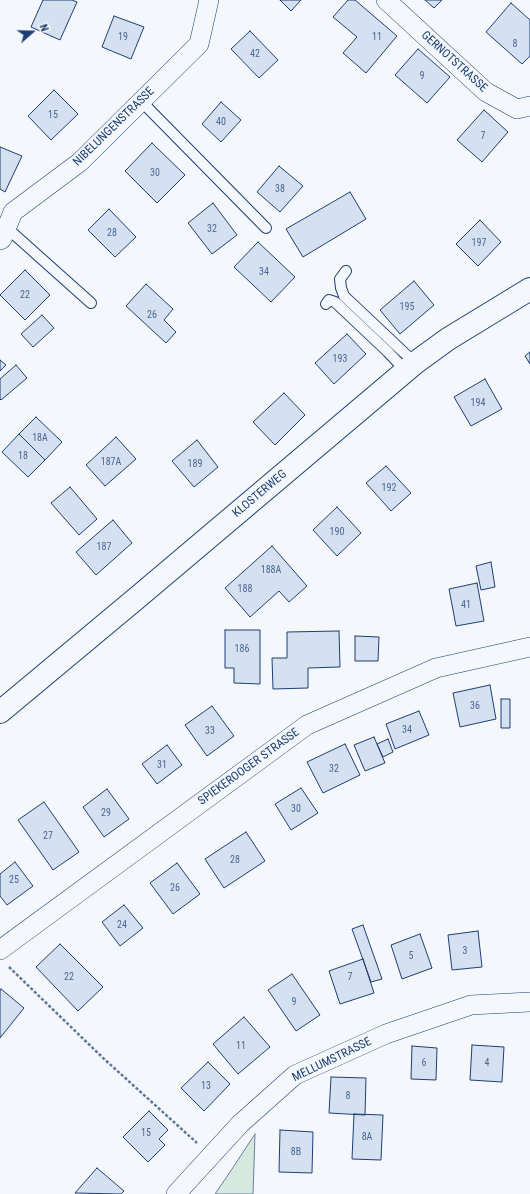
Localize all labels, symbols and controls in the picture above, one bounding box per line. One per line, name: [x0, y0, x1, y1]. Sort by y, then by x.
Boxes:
north arrow: [12, 12, 52, 52]
text: N: [36, 22, 51, 33]
street label: GERNOTSTRASSE: [418, 28, 490, 96]
house number: 19: [118, 31, 128, 43]
house number: 11: [372, 31, 382, 43]
house number: 8: [513, 38, 517, 50]
house number: 42: [250, 48, 260, 60]
house number: 9: [420, 70, 424, 82]
street label: NIBELUNGENSTRASSE: [70, 85, 158, 169]
house number: 15: [48, 109, 58, 121]
house number: 40: [216, 116, 226, 128]
house number: 7: [481, 130, 485, 142]
house number: 30: [150, 167, 160, 179]
house number: 38: [275, 183, 285, 195]
house number: 32: [207, 223, 217, 235]
house number: 28: [107, 227, 117, 239]
house number: 197: [472, 237, 486, 249]
house number: 34: [259, 266, 269, 278]
house number: 22: [20, 289, 30, 301]
house number: 195: [400, 301, 414, 313]
house number: 26: [147, 309, 157, 321]
house number: 193: [333, 353, 347, 365]
house number: 194: [471, 397, 485, 409]
house number: 18A: [32, 432, 48, 444]
house number: 18: [18, 450, 28, 462]
house number: 187A: [101, 456, 121, 468]
house number: 189: [188, 458, 202, 470]
street label: KLOSTERWEG: [230, 467, 290, 521]
house number: 192: [382, 482, 396, 494]
house number: 190: [330, 526, 344, 538]
house number: 187: [97, 541, 111, 553]
house number: 188A: [261, 564, 281, 576]
house number: 188: [238, 583, 252, 595]
house number: 41: [461, 599, 471, 611]
house number: 186: [235, 643, 249, 655]
house number: 36: [470, 700, 480, 712]
house number: 34: [402, 724, 412, 736]
street label: SPIEKEROOGER STRASSE: [196, 725, 302, 809]
house number: 33: [205, 725, 215, 737]
house number: 31: [157, 759, 167, 771]
house number: 32: [329, 763, 339, 775]
house number: 30: [291, 803, 301, 815]
house number: 29: [101, 807, 111, 819]
house number: 27: [43, 830, 53, 842]
house number: 28: [230, 854, 240, 866]
house number: 25: [9, 874, 19, 886]
house number: 26: [170, 882, 180, 894]
house number: 24: [117, 919, 127, 931]
house number: 3: [463, 945, 467, 957]
house number: 5: [409, 950, 413, 962]
house number: 22: [64, 971, 74, 983]
house number: 7: [348, 971, 352, 983]
house number: 9: [292, 996, 296, 1008]
street label: MELLUMSTRASSE: [290, 1035, 374, 1085]
house number: 11: [236, 1040, 246, 1052]
house number: 6: [422, 1057, 426, 1069]
house number: 4: [485, 1057, 489, 1069]
house number: 13: [201, 1080, 211, 1092]
house number: 8: [346, 1090, 350, 1102]
house number: 15: [141, 1127, 151, 1139]
house number: 8A: [362, 1131, 372, 1143]
house number: 8B: [291, 1146, 301, 1158]

